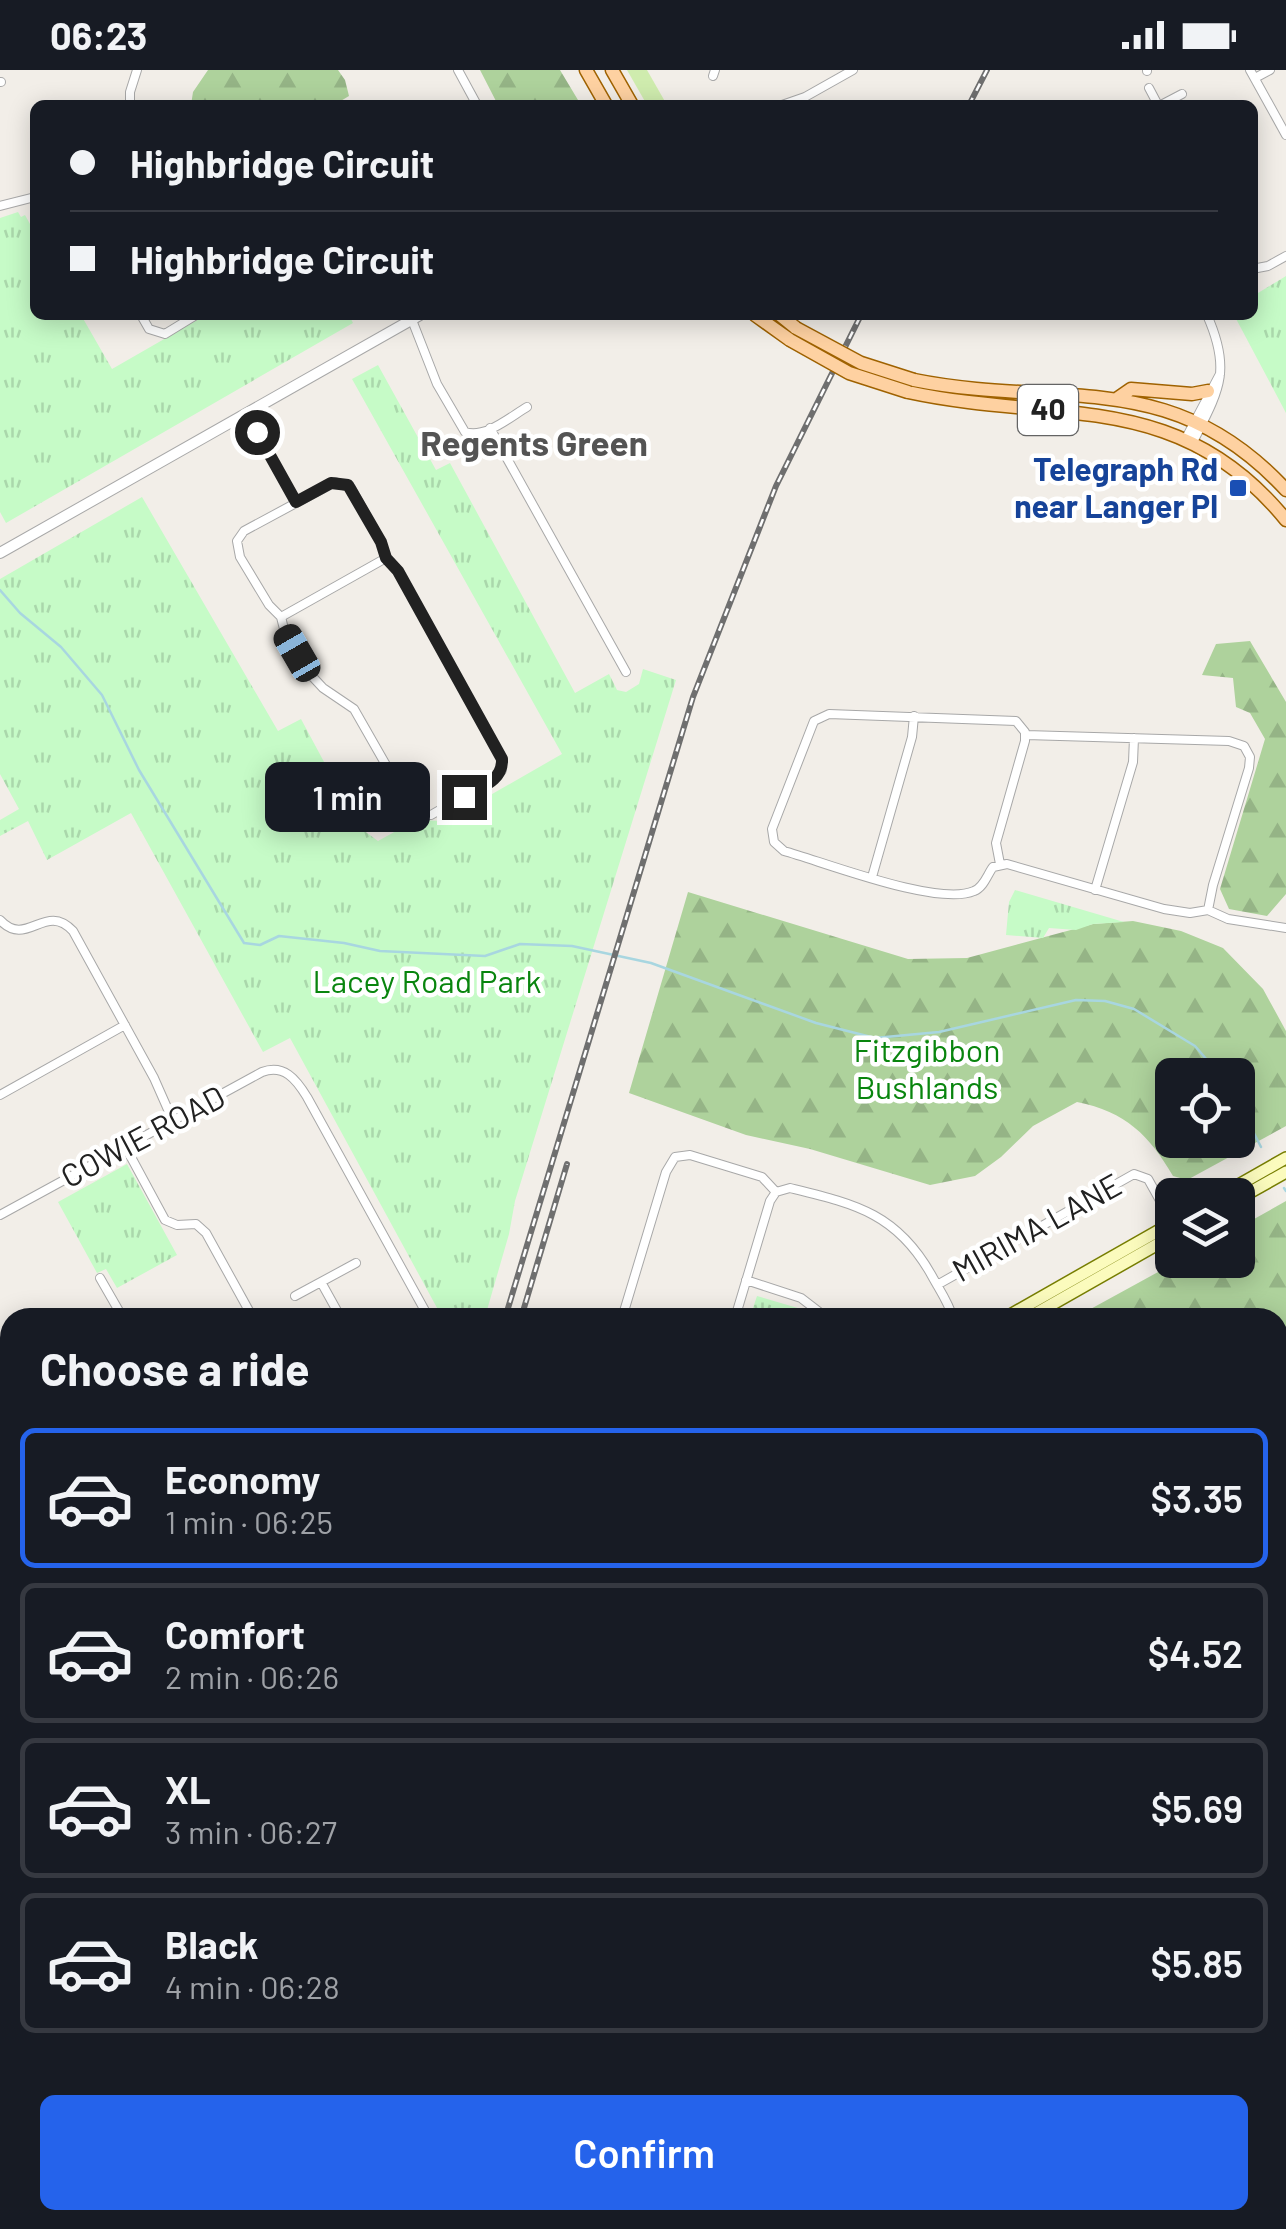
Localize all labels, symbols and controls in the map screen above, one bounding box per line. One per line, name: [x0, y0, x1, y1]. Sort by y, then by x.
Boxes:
text: 06:23: [50, 12, 147, 58]
text: Highbridge Circuit: [130, 140, 434, 186]
text: Highbridge Circuit: [130, 236, 434, 282]
road number: 40: [1018, 385, 1078, 435]
route start: [235, 410, 280, 455]
district label: Regents Green: [420, 421, 648, 463]
place label: Telegraph Rd near Langer Pl: [1014, 449, 1218, 524]
marker: Telegraph Rd near Langer Pl: [1227, 477, 1249, 499]
car: [269, 620, 325, 686]
callout: 1 min: [264, 762, 429, 832]
route end: [442, 775, 487, 820]
text: 1 min: [313, 778, 382, 816]
park label: Lacey Road Park: [313, 961, 541, 999]
park label: Fitzgibbon Bushlands: [854, 1030, 1000, 1105]
map controls: [1155, 1058, 1255, 1278]
button: locate: [1155, 1058, 1255, 1158]
street label: COWIE ROAD: [54, 1076, 230, 1194]
street label: MIRIMA LANE: [945, 1164, 1127, 1288]
button: layers: [1155, 1178, 1255, 1278]
text: Choose a ride: [40, 1341, 310, 1395]
icon: car: [45, 1453, 135, 1543]
text: Economy: [165, 1456, 320, 1502]
text: $3.35: [1151, 1475, 1243, 1521]
text: 1 min · 06:25: [165, 1502, 333, 1540]
icon: car: [45, 1608, 135, 1698]
text: Comfort: [165, 1611, 305, 1657]
text: $4.52: [1148, 1630, 1243, 1676]
text: 2 min · 06:26: [165, 1657, 339, 1695]
icon: car: [45, 1763, 135, 1853]
text: XL: [165, 1766, 211, 1812]
text: $5.69: [1151, 1785, 1243, 1831]
text: 3 min · 06:27: [165, 1812, 337, 1850]
icon: car: [45, 1918, 135, 2008]
text: Black: [165, 1921, 259, 1967]
text: $5.85: [1151, 1940, 1243, 1986]
text: 4 min · 06:28: [165, 1967, 340, 2005]
button: Confirm: [40, 2095, 1248, 2210]

